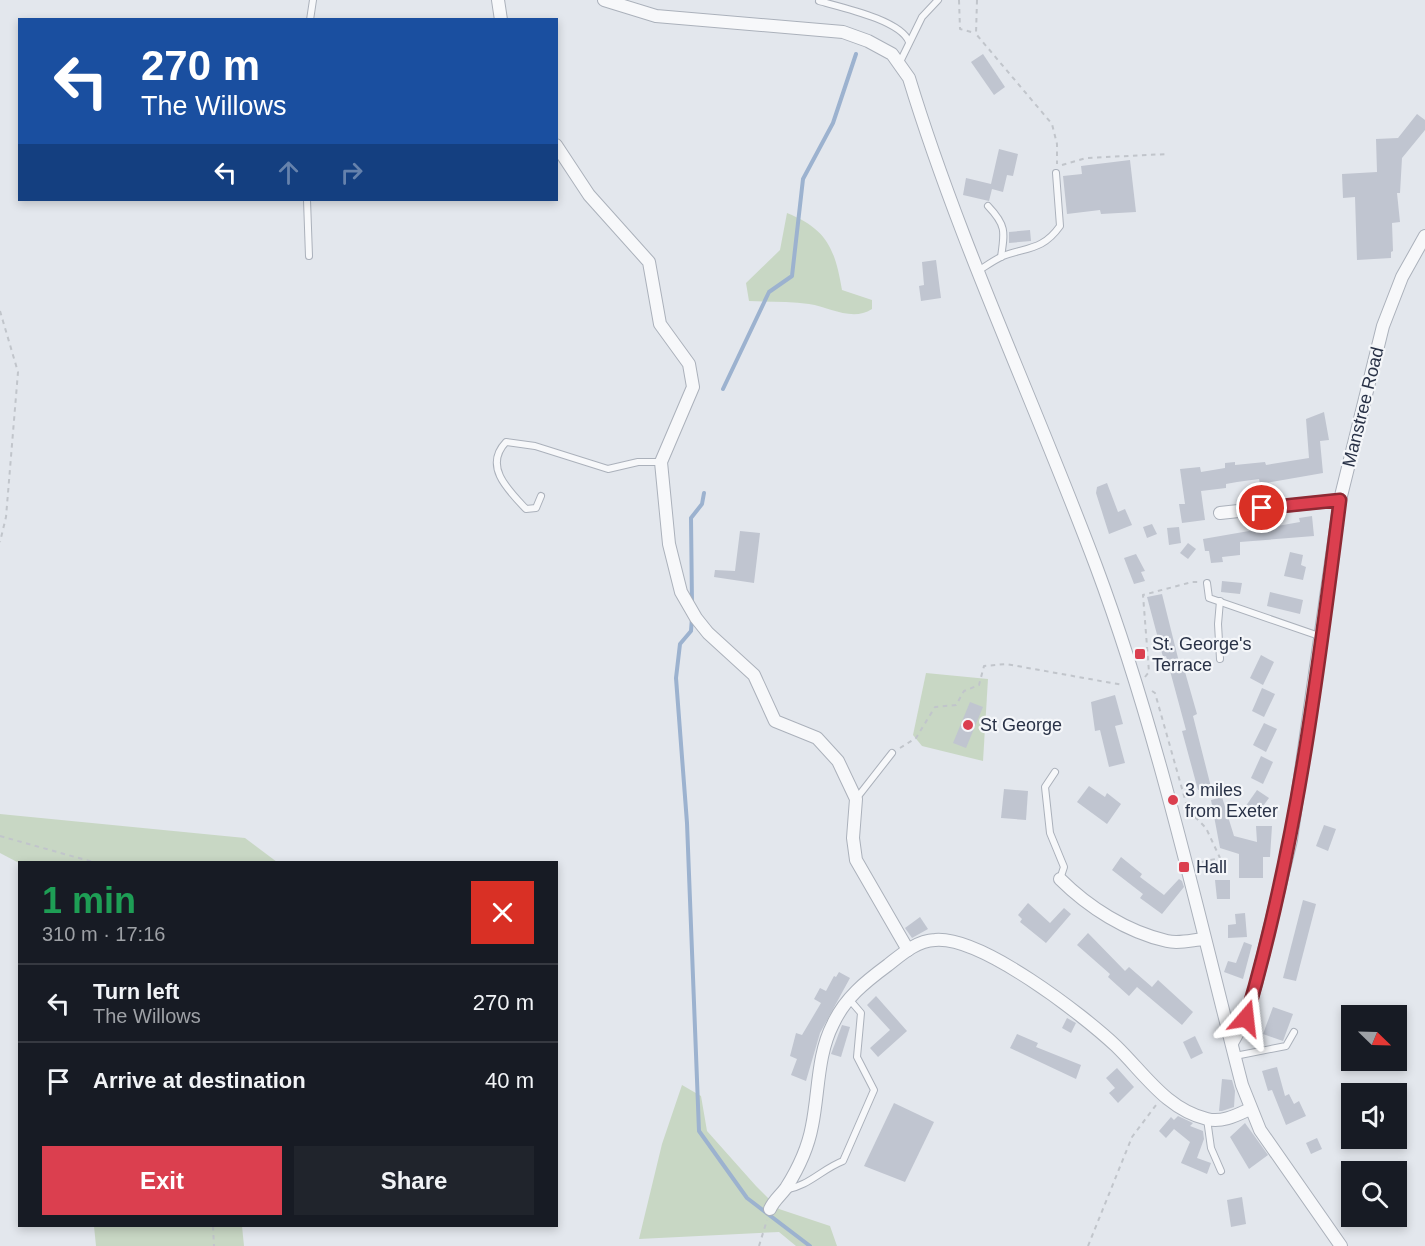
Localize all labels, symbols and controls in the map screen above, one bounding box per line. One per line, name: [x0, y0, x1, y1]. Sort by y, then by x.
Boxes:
icon: left: [42, 42, 120, 120]
text: 270 m: [141, 42, 260, 89]
text: The Willows: [141, 91, 287, 121]
icon: left: [209, 156, 242, 189]
icon: ahead: [272, 156, 305, 189]
icon: right: [335, 156, 368, 189]
street label: Manstree Road: [1338, 345, 1388, 469]
pin: [1236, 482, 1287, 533]
icon: arrive: [1245, 491, 1278, 524]
place label: St. George's Terrace: [1152, 634, 1251, 675]
marker: St. George's Terrace: [1133, 647, 1147, 661]
place label: St George: [980, 715, 1062, 735]
marker: St George: [961, 718, 975, 732]
place label: 3 miles from Exeter: [1185, 780, 1278, 821]
marker: 3 miles from Exeter: [1166, 793, 1180, 807]
place label: Hall: [1196, 857, 1227, 877]
marker: Hall: [1177, 860, 1191, 874]
text: 1 min: [42, 880, 136, 921]
button: close: [471, 881, 534, 944]
text: 310 m · 17:16: [42, 923, 165, 945]
text: Turn left: [93, 979, 179, 1004]
position arrow: [1214, 986, 1278, 1050]
icon: left: [42, 987, 75, 1020]
text: 270 m: [473, 990, 534, 1015]
text: The Willows: [93, 1005, 201, 1027]
north arrow: [1341, 1005, 1407, 1071]
map controls: [1341, 1005, 1407, 1227]
icon: arrive: [42, 1065, 75, 1098]
text: Arrive at destination: [93, 1068, 306, 1093]
text: 40 m: [485, 1068, 534, 1093]
button: sound: [1341, 1083, 1407, 1149]
button: Exit: [42, 1146, 282, 1215]
button: Share: [294, 1146, 534, 1215]
button: search: [1341, 1161, 1407, 1227]

